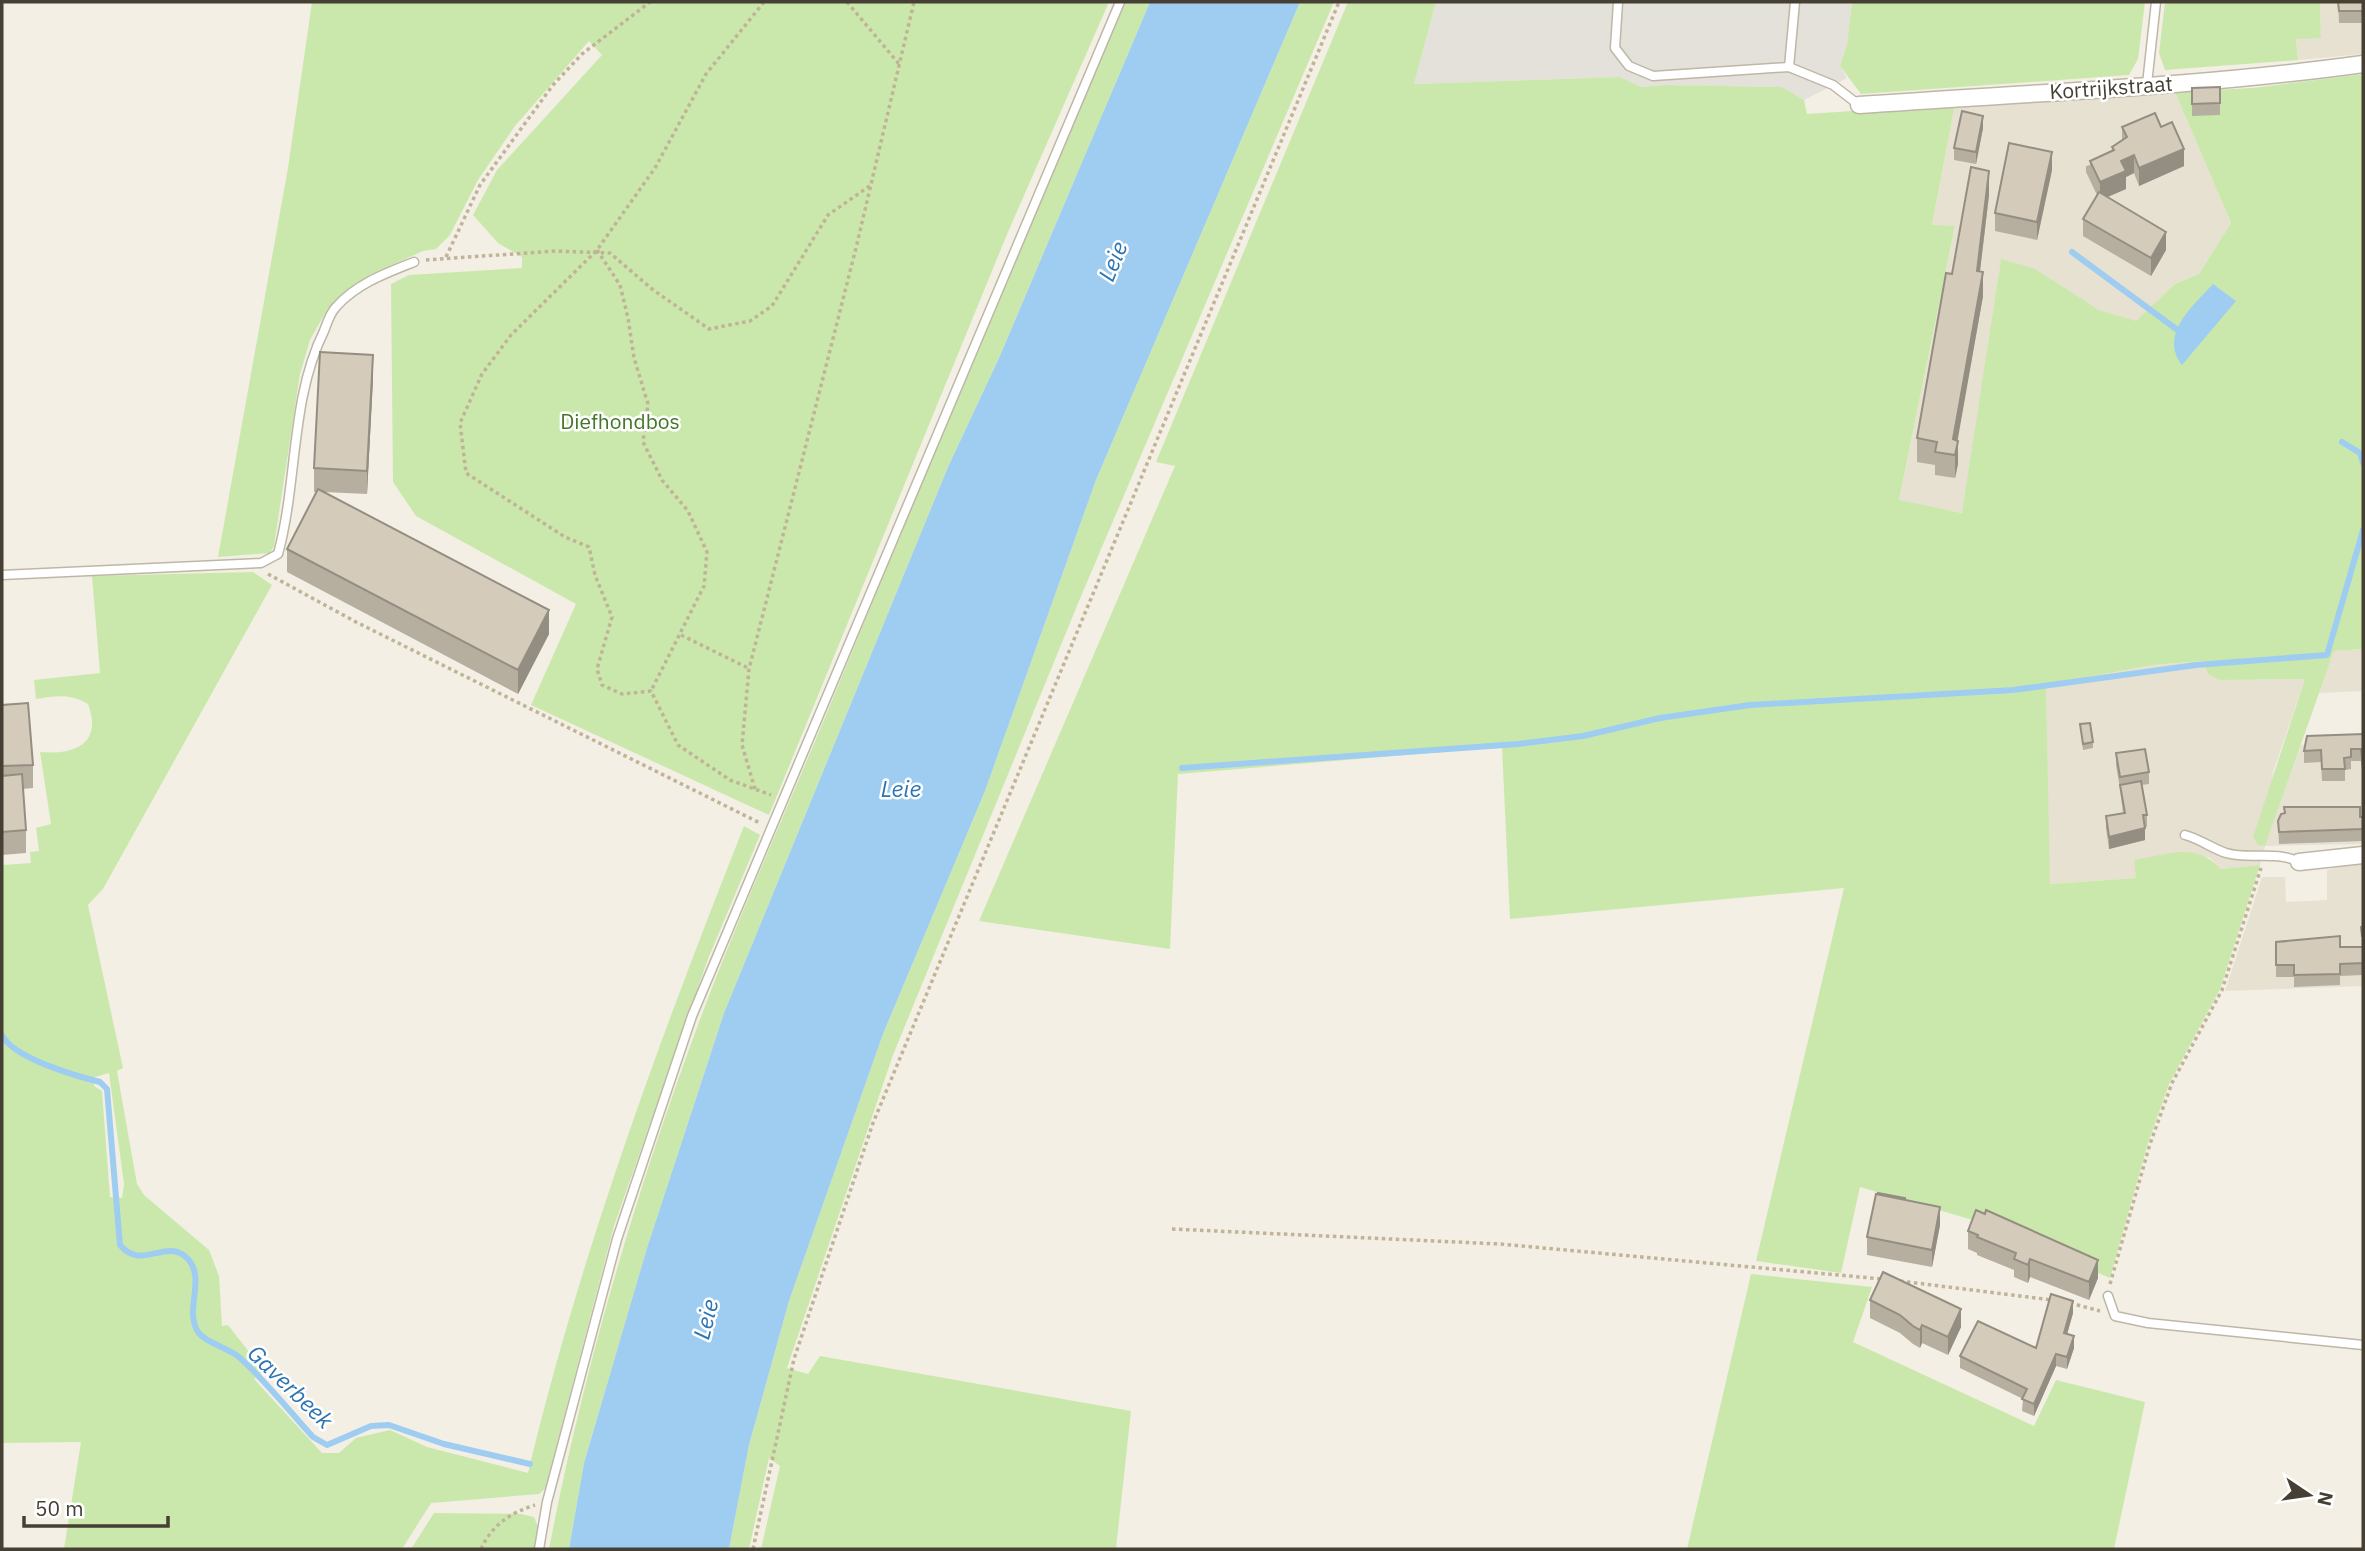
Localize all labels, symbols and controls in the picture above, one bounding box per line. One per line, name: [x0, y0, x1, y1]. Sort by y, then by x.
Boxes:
street label: Kortrijkstraat: [2048, 69, 2174, 105]
water label: Leie: [1091, 236, 1134, 285]
park label: Diefhondbos: [560, 407, 680, 435]
water label: Leie: [881, 773, 921, 803]
water label: Leie: [686, 1296, 724, 1342]
water label: Gaverbeek: [242, 1338, 341, 1435]
north arrow: [2274, 1460, 2344, 1530]
scale bar: [24, 1484, 168, 1528]
text: N: [2312, 1489, 2339, 1508]
text: 50 m: [35, 1494, 84, 1522]

